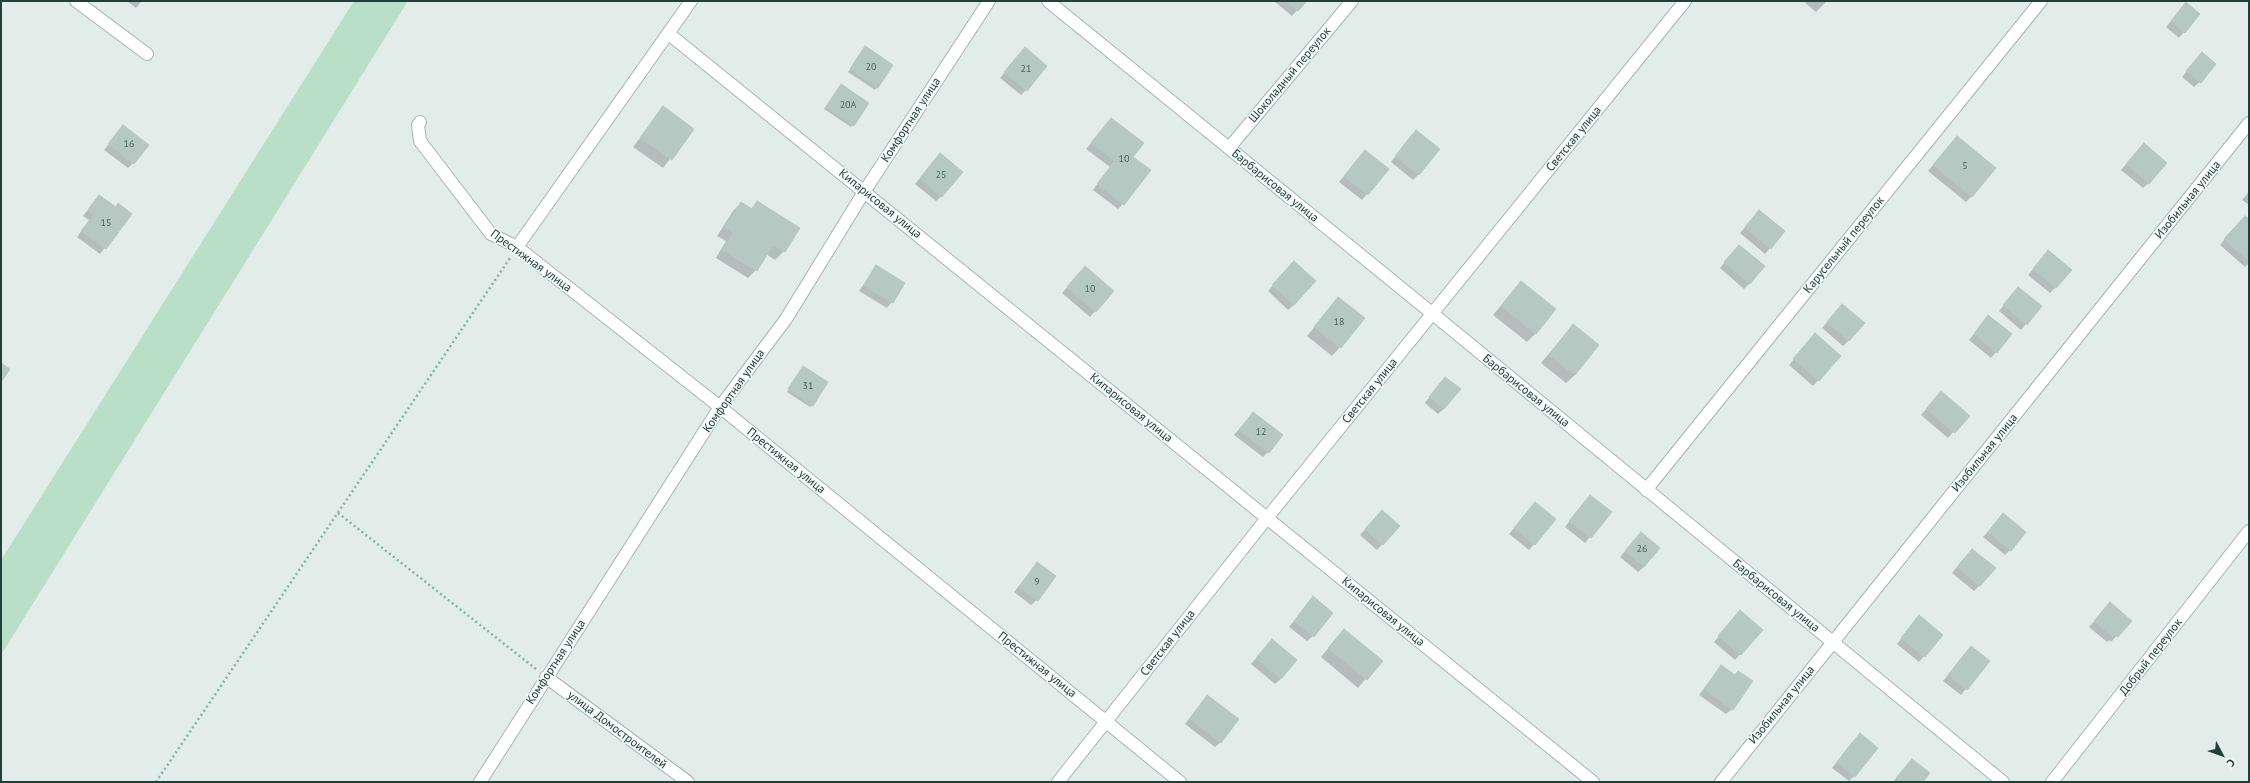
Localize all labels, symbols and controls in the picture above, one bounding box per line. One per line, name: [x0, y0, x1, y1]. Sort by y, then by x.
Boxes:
street label: Шоколадный переулок: [1246, 24, 1334, 126]
house number: 20: [866, 61, 876, 73]
house number: 21: [1021, 63, 1031, 75]
street label: Комфортная улица: [878, 75, 944, 165]
house number: 20А: [840, 99, 856, 111]
street label: Светская улица: [1543, 103, 1605, 175]
house number: 16: [124, 138, 134, 150]
street label: Барбарисовая улица: [1229, 147, 1321, 225]
house number: 10: [1119, 153, 1129, 165]
street label: Изобильная улица: [2152, 158, 2224, 242]
house number: 5: [1962, 160, 1968, 172]
street label: Кипарисовая улица: [836, 166, 924, 242]
house number: 25: [936, 169, 946, 181]
street label: Карусельный переулок: [1801, 194, 1887, 296]
house number: 15: [101, 217, 111, 229]
street label: Престижная улица: [488, 227, 574, 295]
house number: 10: [1085, 283, 1095, 295]
house number: 18: [1334, 316, 1344, 328]
street label: Комфортная улица: [700, 347, 768, 435]
street label: Барбарисовая улица: [1480, 352, 1572, 430]
street label: Светская улица: [1339, 355, 1401, 427]
street label: Кипарисовая улица: [1087, 370, 1175, 446]
house number: 31: [803, 380, 813, 392]
street label: Изобильная улица: [1949, 411, 2021, 495]
street label: Престижная улица: [744, 425, 828, 497]
house number: 12: [1256, 426, 1266, 438]
house number: 26: [1637, 543, 1647, 555]
street label: Барбарисовая улица: [1730, 557, 1822, 635]
street label: Кипарисовая улица: [1339, 574, 1427, 650]
house number: 9: [1034, 576, 1040, 588]
street label: Светская улица: [1138, 607, 1198, 679]
street label: Добрый переулок: [2117, 616, 2185, 698]
street label: Комфортная улица: [523, 617, 589, 707]
street label: Престижная улица: [995, 629, 1079, 701]
street label: Изобильная улица: [1746, 663, 1818, 747]
street label: улица Домостроителей: [564, 688, 670, 772]
north arrow: [2202, 735, 2242, 775]
text: С: [2224, 756, 2238, 770]

